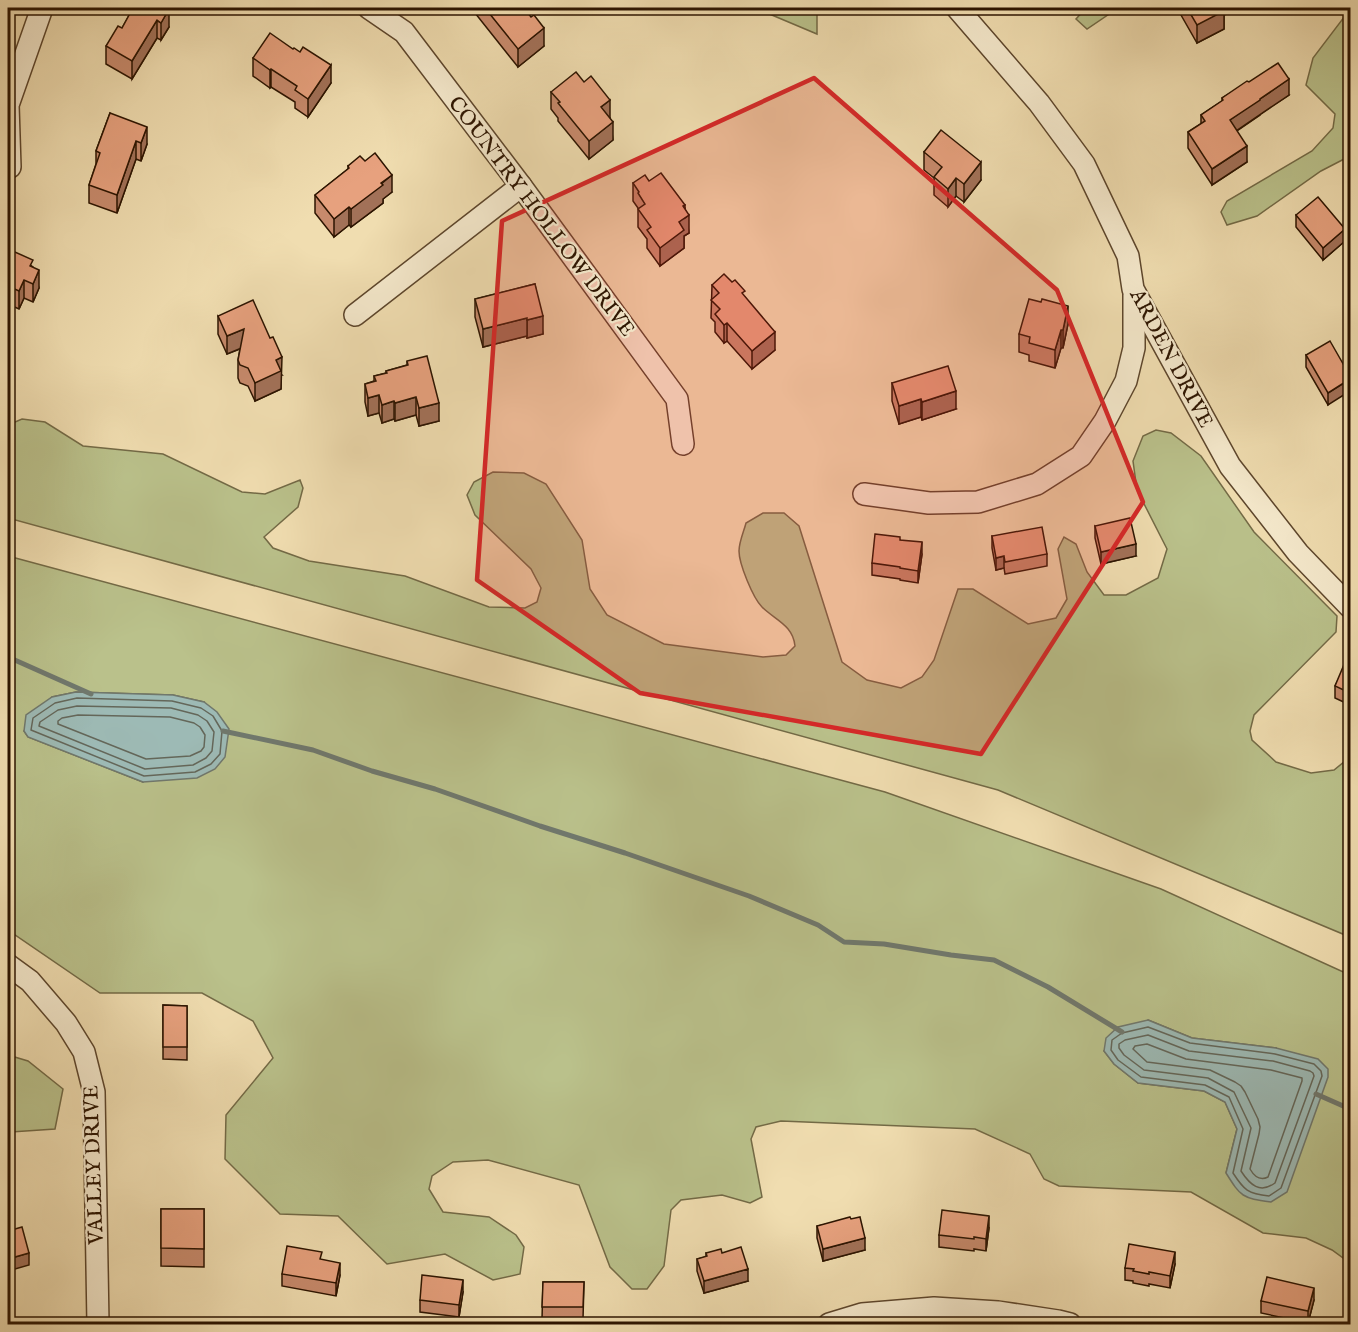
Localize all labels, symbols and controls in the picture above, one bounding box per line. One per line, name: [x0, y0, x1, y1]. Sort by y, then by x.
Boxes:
street label: COUNTRY HOLLOW DRIVE: [441, 91, 640, 343]
street label: ARDEN DRIVE: [1122, 284, 1219, 433]
street label: VALLEY DRIVE: [78, 1085, 111, 1246]

